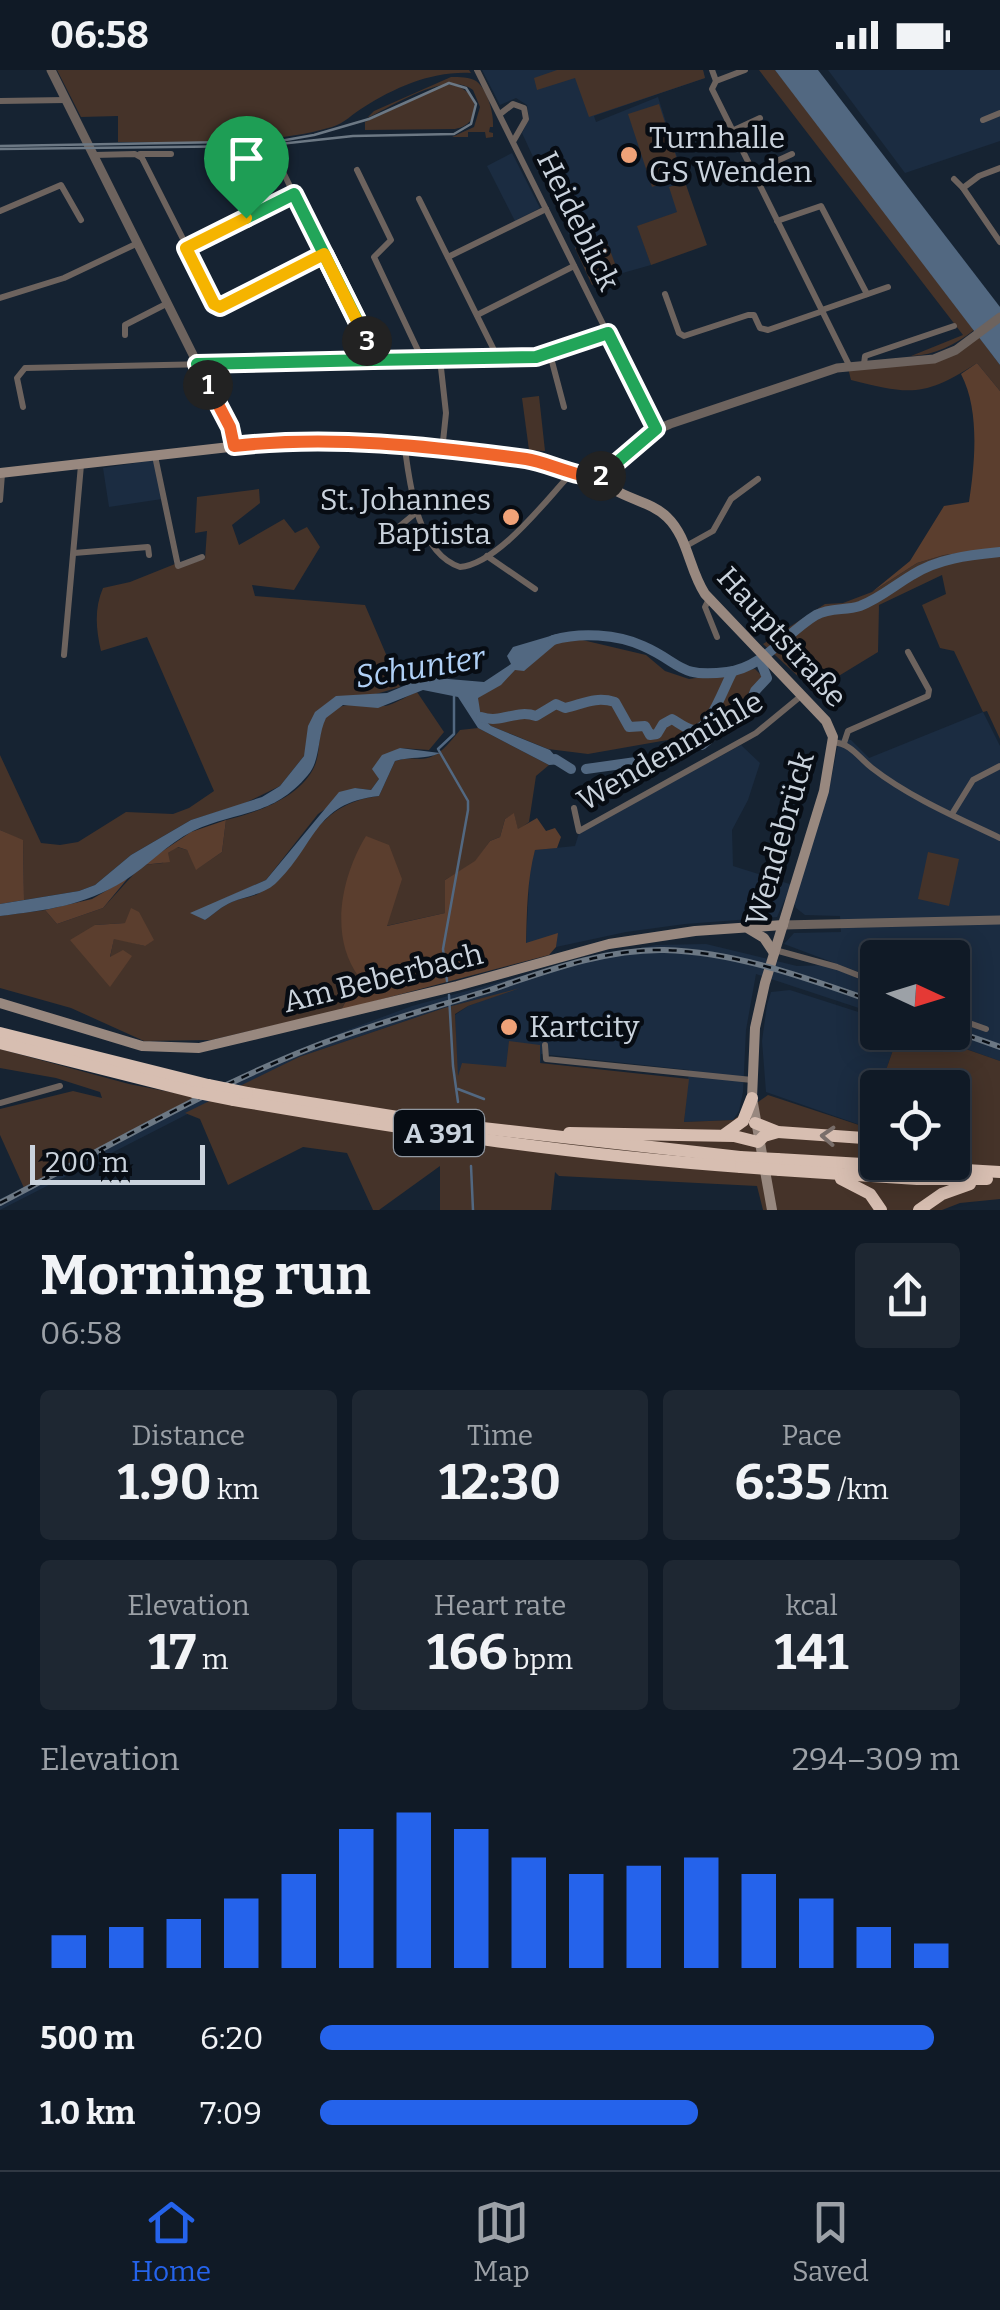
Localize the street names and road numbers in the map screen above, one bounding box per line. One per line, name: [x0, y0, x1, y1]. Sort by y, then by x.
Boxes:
street label: Heideblick: [529, 146, 627, 296]
street label: Hauptstraße: [710, 559, 854, 715]
street label: Wendenmühle: [571, 683, 769, 819]
street label: Wendebrück: [738, 748, 822, 930]
street label: Am Beberbach: [279, 936, 487, 1020]
road number: A 391: [394, 1110, 484, 1156]

